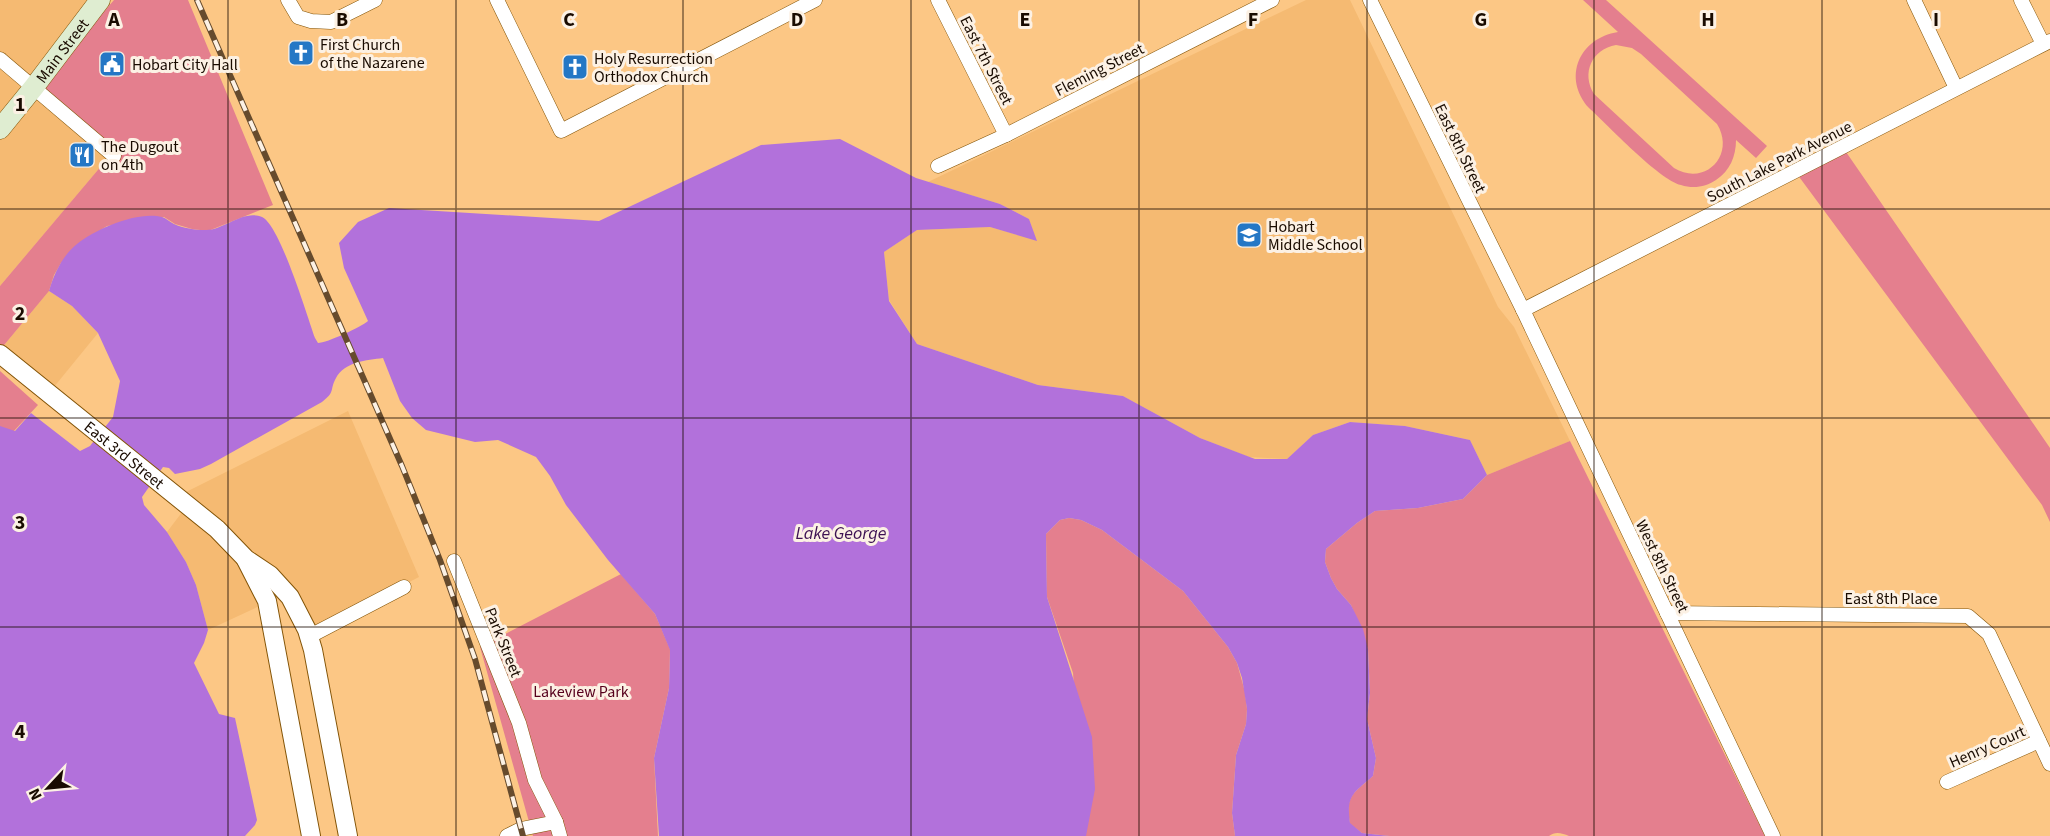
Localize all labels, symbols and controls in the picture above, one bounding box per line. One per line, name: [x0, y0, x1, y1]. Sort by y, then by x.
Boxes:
text: A: [107, 6, 120, 34]
text: B: [336, 6, 348, 34]
text: C: [563, 6, 575, 34]
text: D: [791, 6, 803, 34]
text: E: [1020, 6, 1030, 34]
text: F: [1248, 6, 1258, 34]
text: G: [1475, 6, 1487, 34]
text: H: [1701, 6, 1715, 34]
text: I: [1933, 6, 1939, 34]
street label: East 7th Street: [954, 12, 1018, 109]
street label: Main Street: [31, 14, 95, 88]
place label: First Church of the Nazarene: [320, 34, 425, 74]
church icon: First Church of the Nazarene: [286, 38, 316, 68]
street label: Fleming Street: [1051, 38, 1148, 102]
place label: Holy Resurrection Orthodox Church: [594, 48, 713, 88]
public building icon: Hobart City Hall: [97, 49, 127, 79]
church icon: Holy Resurrection Orthodox Church: [560, 52, 590, 82]
place label: Hobart City Hall: [132, 54, 238, 76]
text: 1: [15, 91, 25, 119]
street label: East 8th Street: [1429, 100, 1491, 197]
street label: South Lake Park Avenue: [1703, 116, 1856, 208]
place label: The Dugout on 4th: [101, 136, 179, 176]
restaurant icon: The Dugout on 4th: [67, 140, 97, 170]
place label: Hobart Middle School: [1268, 216, 1363, 256]
school or university icon: Hobart Middle School: [1234, 220, 1264, 250]
text: 2: [15, 300, 25, 328]
street label: East 3rd Street: [79, 416, 169, 495]
text: 3: [15, 509, 25, 537]
street label: West 8th Street: [1630, 516, 1694, 617]
water label: Lake George: [796, 521, 887, 546]
street label: East 8th Place: [1845, 588, 1937, 610]
street label: Park Street: [479, 604, 527, 681]
park label: Lakeview Park: [533, 681, 629, 703]
text: 4: [15, 718, 26, 746]
street label: Henry Court: [1946, 720, 2030, 773]
north arrow: [18, 758, 78, 818]
text: N: [23, 785, 48, 804]

